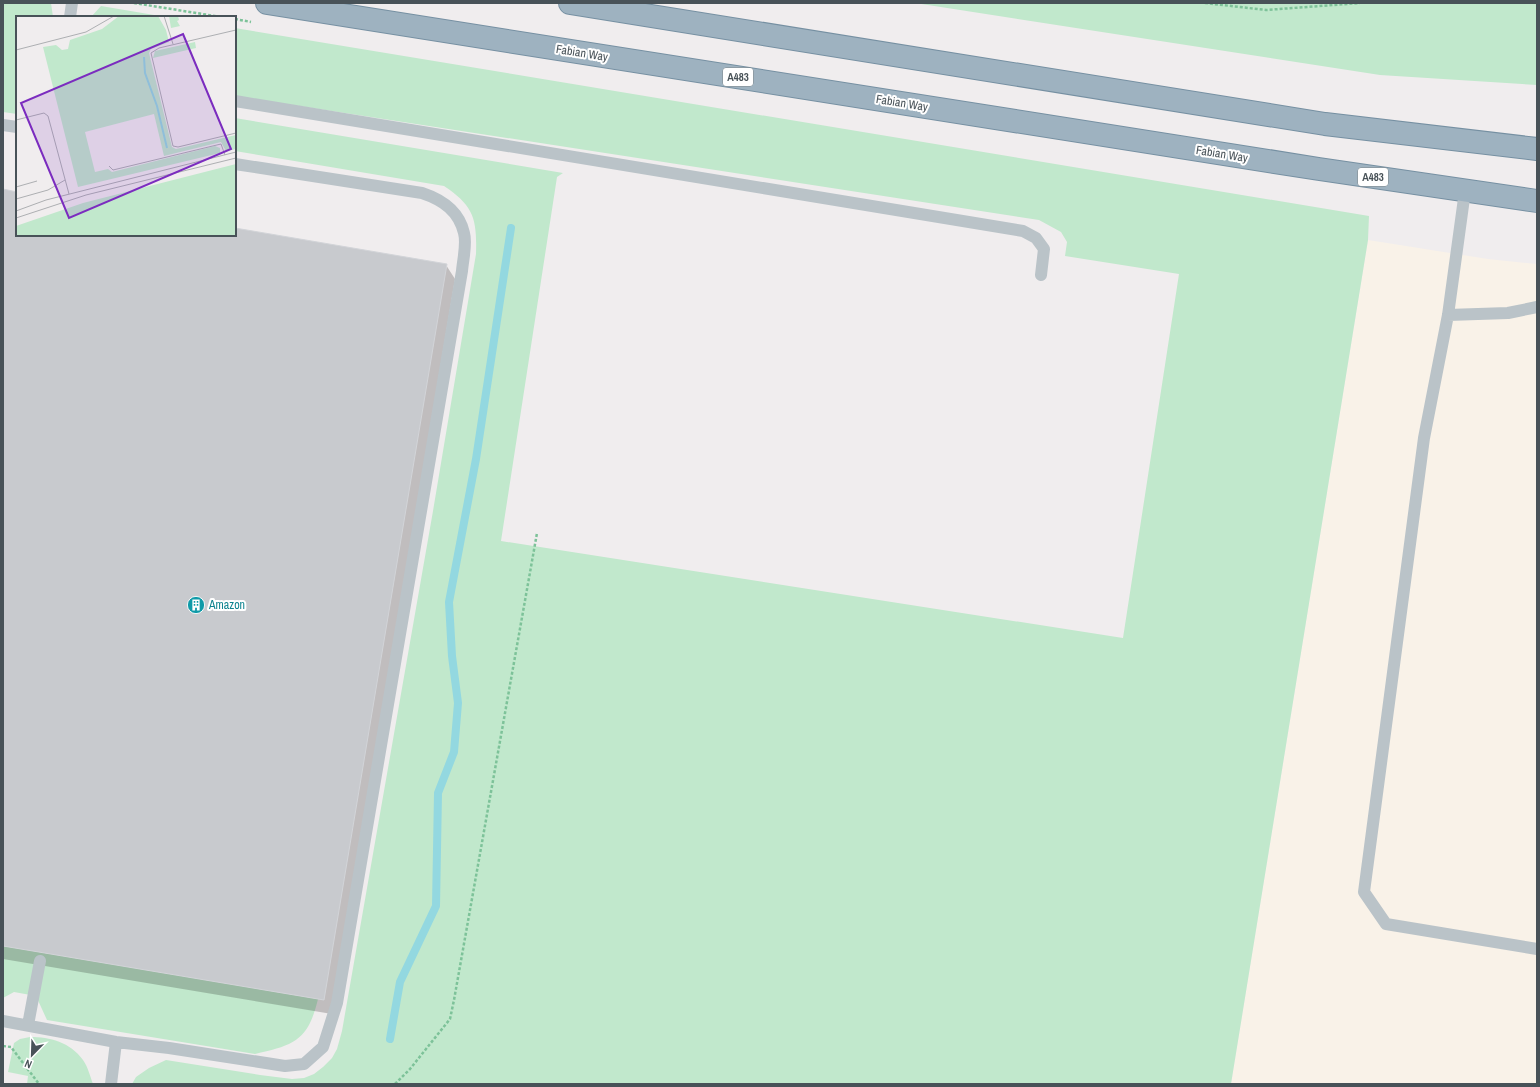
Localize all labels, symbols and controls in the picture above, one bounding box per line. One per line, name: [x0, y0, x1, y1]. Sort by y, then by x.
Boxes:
inset map: [16, 16, 236, 236]
street label: Fabian Way: [555, 41, 609, 65]
road number: A483: [723, 68, 753, 86]
street label: Fabian Way: [875, 91, 929, 115]
street label: Fabian Way: [1195, 142, 1249, 166]
road number: A483: [1358, 168, 1388, 186]
building icon: Amazon: [186, 595, 206, 615]
place label: Amazon: [208, 597, 245, 613]
north arrow: [12, 1035, 52, 1075]
text: N: [22, 1056, 34, 1072]

